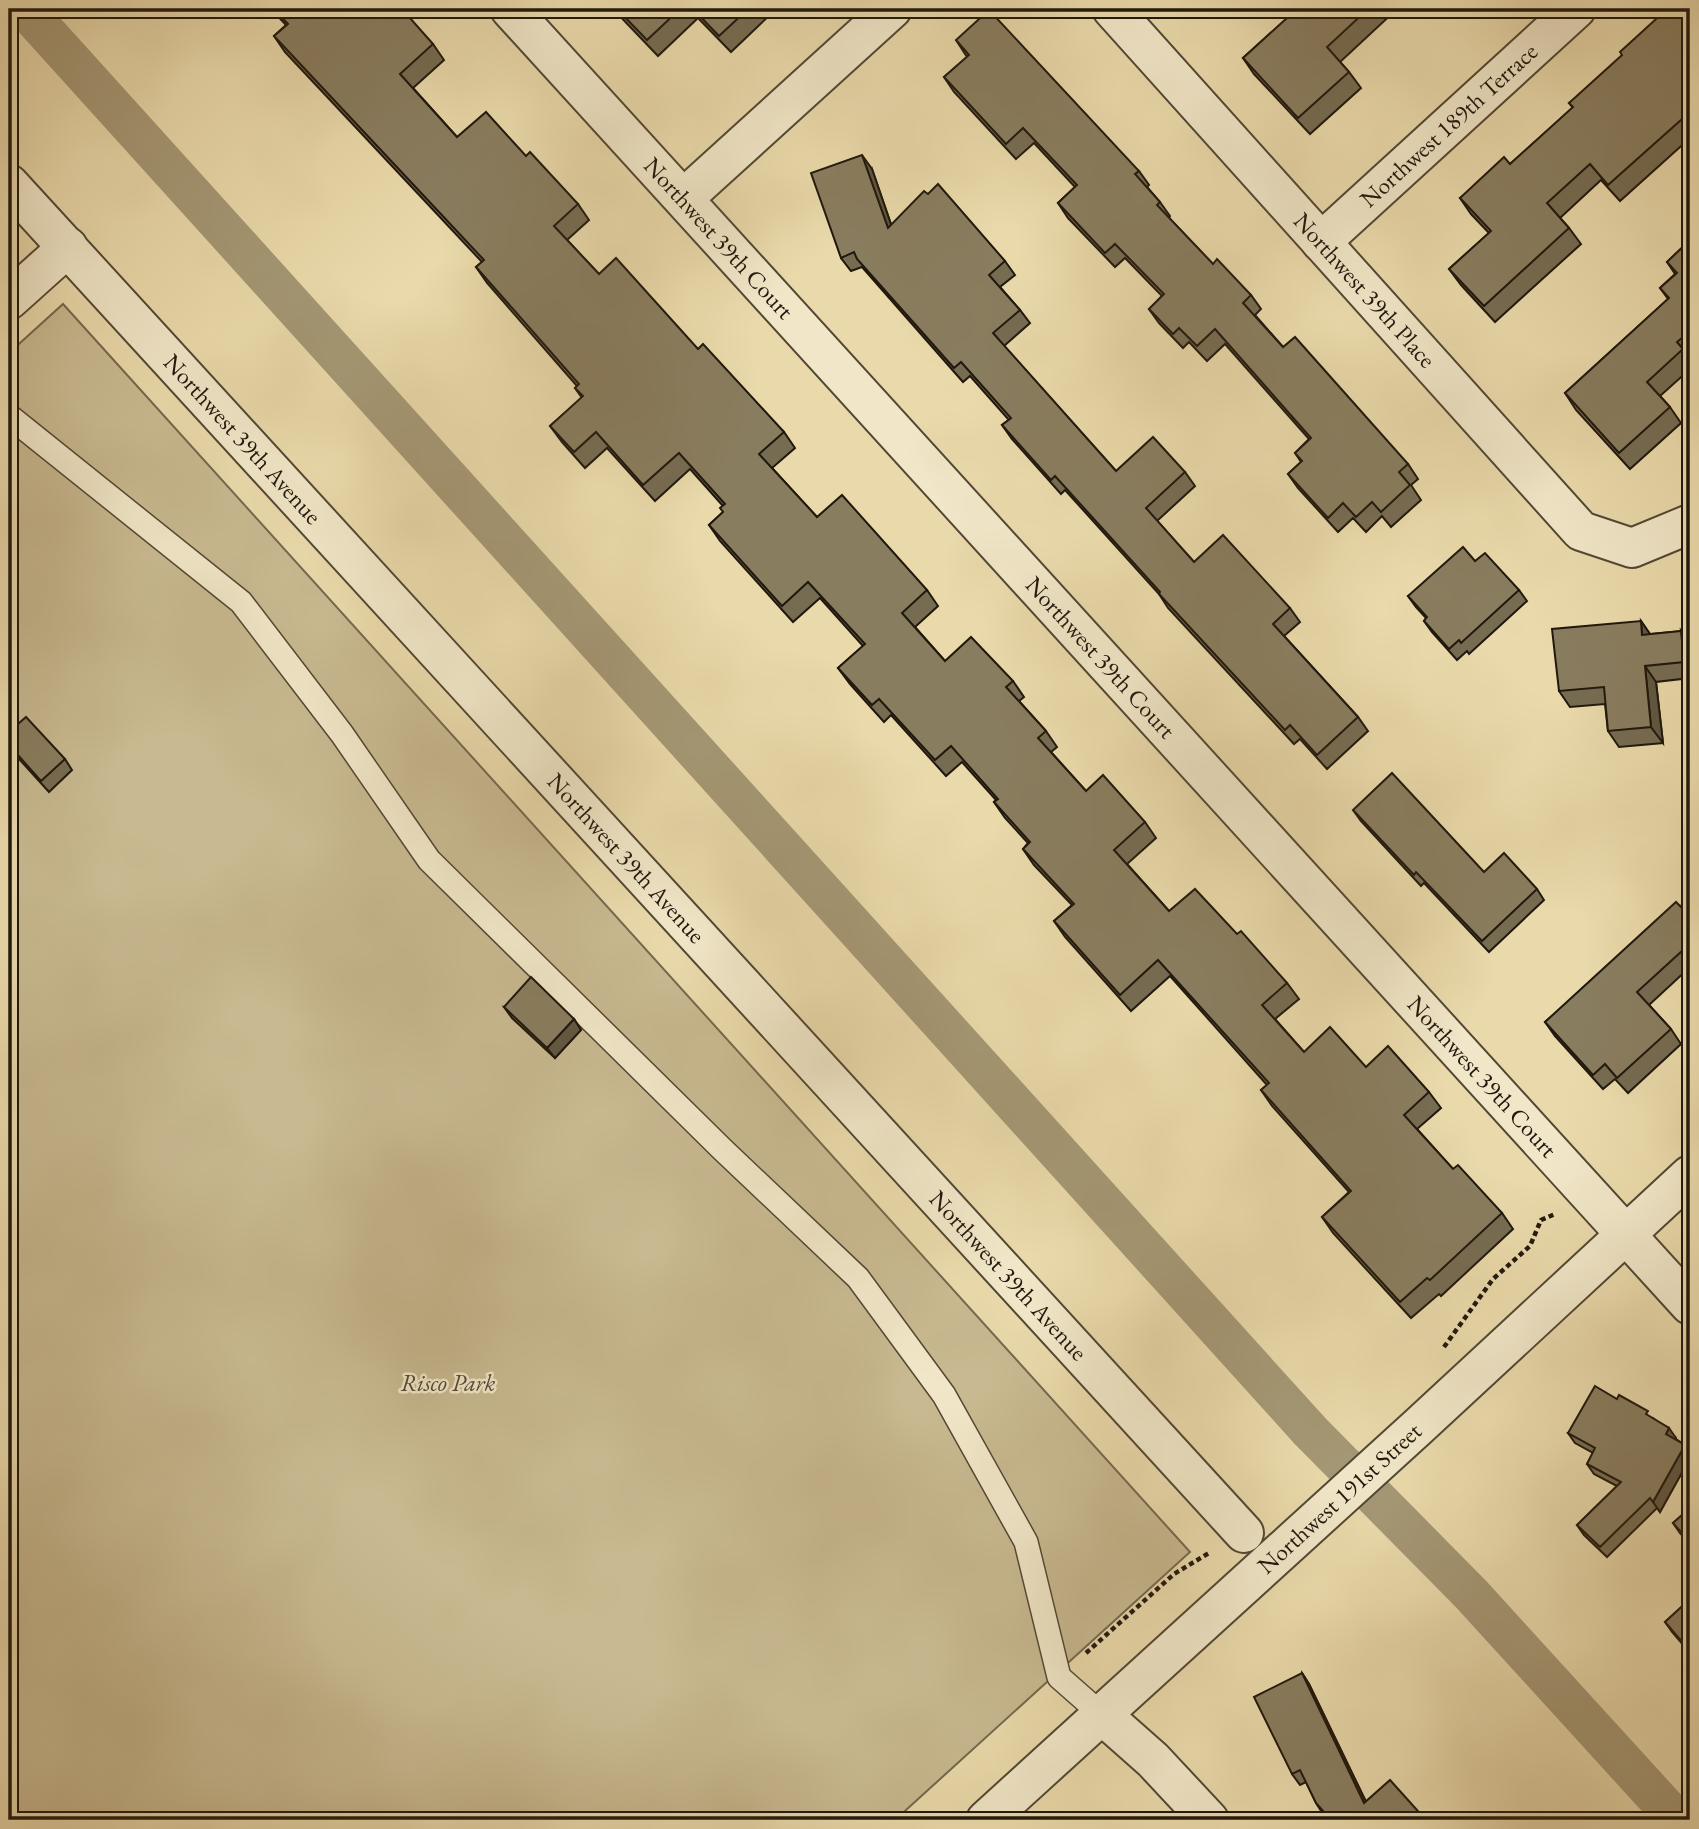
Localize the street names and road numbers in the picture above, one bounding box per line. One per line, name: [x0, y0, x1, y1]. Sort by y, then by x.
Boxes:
street label: Northwest 189th Terrace: [1353, 36, 1544, 214]
street label: Northwest 39th Court: [637, 150, 801, 326]
street label: Northwest 39th Place: [1287, 206, 1443, 374]
street label: Northwest 39th Avenue: [157, 347, 329, 531]
street label: Northwest 39th Court: [1019, 570, 1183, 745]
street label: Northwest 39th Avenue: [541, 766, 712, 950]
street label: Northwest 39th Court: [1401, 989, 1565, 1164]
street label: Northwest 39th Avenue: [923, 1184, 1095, 1367]
street label: Northwest 191st Street: [1251, 1415, 1428, 1580]

